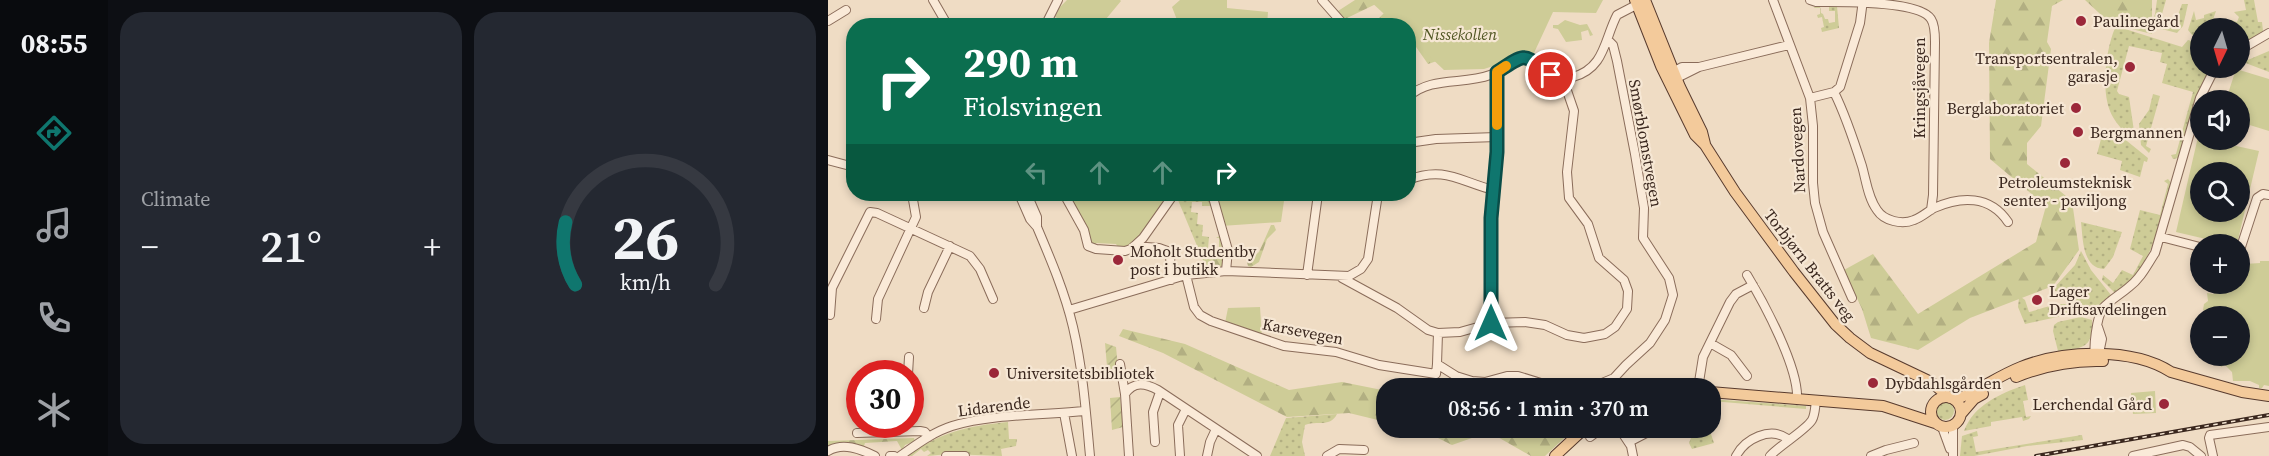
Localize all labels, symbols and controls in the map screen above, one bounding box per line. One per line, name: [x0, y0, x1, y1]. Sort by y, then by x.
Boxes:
place label: Paulinegård: [2093, 10, 2179, 32]
marker: Paulinegård: [2074, 14, 2088, 28]
north arrow: [2190, 18, 2250, 78]
map controls: [2190, 18, 2250, 366]
park label: Nissekollen: [1422, 23, 1497, 45]
text: 08:55: [21, 25, 87, 62]
text: 290 m: [963, 33, 1078, 91]
street label: Kringsjåvegen: [1908, 37, 1930, 139]
icon: right: [864, 42, 942, 120]
place label: Transportsentralen, garasje: [1975, 47, 2118, 87]
pin: [1525, 49, 1576, 100]
icon: arrive: [1534, 58, 1567, 91]
marker: Transportsentralen, garasje: [2123, 60, 2137, 74]
street label: Smørblomstvegen: [1624, 77, 1668, 209]
text: Fiolsvingen: [963, 88, 1103, 125]
button: sound: [2190, 90, 2250, 150]
place label: Berglaboratoriet: [1947, 97, 2065, 119]
marker: Berglaboratoriet: [2069, 101, 2083, 115]
street label: Nardovegen: [1784, 106, 1810, 194]
icon: directions: [33, 112, 75, 154]
place label: Bergmannen: [2090, 121, 2183, 143]
marker: Bergmannen: [2071, 125, 2085, 139]
icon: left: [1020, 156, 1053, 189]
icon: ahead: [1083, 156, 1116, 189]
icon: ahead: [1146, 156, 1179, 189]
icon: right: [1209, 156, 1242, 189]
marker: Petroleumsteknisk senter - paviljong: [2058, 156, 2072, 170]
button: search: [2190, 162, 2250, 222]
place label: Petroleumsteknisk senter - paviljong: [1998, 171, 2132, 211]
text: Climate: [141, 185, 210, 213]
text: 26: [611, 194, 679, 280]
icon: music: [33, 204, 75, 246]
street label: Torbjørn Bratts veg: [1759, 204, 1861, 326]
text: 21°: [260, 215, 322, 277]
text: −: [141, 224, 159, 269]
text: +: [424, 224, 441, 269]
button: +: [2190, 234, 2250, 294]
place label: Moholt Studentby post i butikk: [1130, 240, 1257, 280]
marker: Moholt Studentby post i butikk: [1111, 253, 1125, 267]
text: km/h: [619, 268, 671, 297]
place label: Lager Driftsavdelingen: [2049, 280, 2167, 320]
position arrow: [1459, 291, 1523, 355]
marker: Lager Driftsavdelingen: [2030, 293, 2044, 307]
icon: phone: [33, 297, 75, 339]
button: −: [2190, 306, 2250, 366]
street label: Karsevegen: [1261, 312, 1346, 350]
speed limit sign: 30: [846, 360, 924, 438]
place label: Universitetsbibliotek: [1006, 362, 1154, 384]
marker: Universitetsbibliotek: [987, 366, 1001, 380]
place label: Dybdahlsgården: [1885, 372, 2002, 394]
marker: Dybdahlsgården: [1866, 376, 1880, 390]
icon: climate: [33, 389, 75, 431]
street label: Lidarende: [956, 391, 1032, 421]
text: 08:56 · 1 min · 370 m: [1448, 393, 1649, 423]
place label: Lerchendal Gård: [2032, 393, 2152, 415]
marker: Lerchendal Gård: [2157, 397, 2171, 411]

